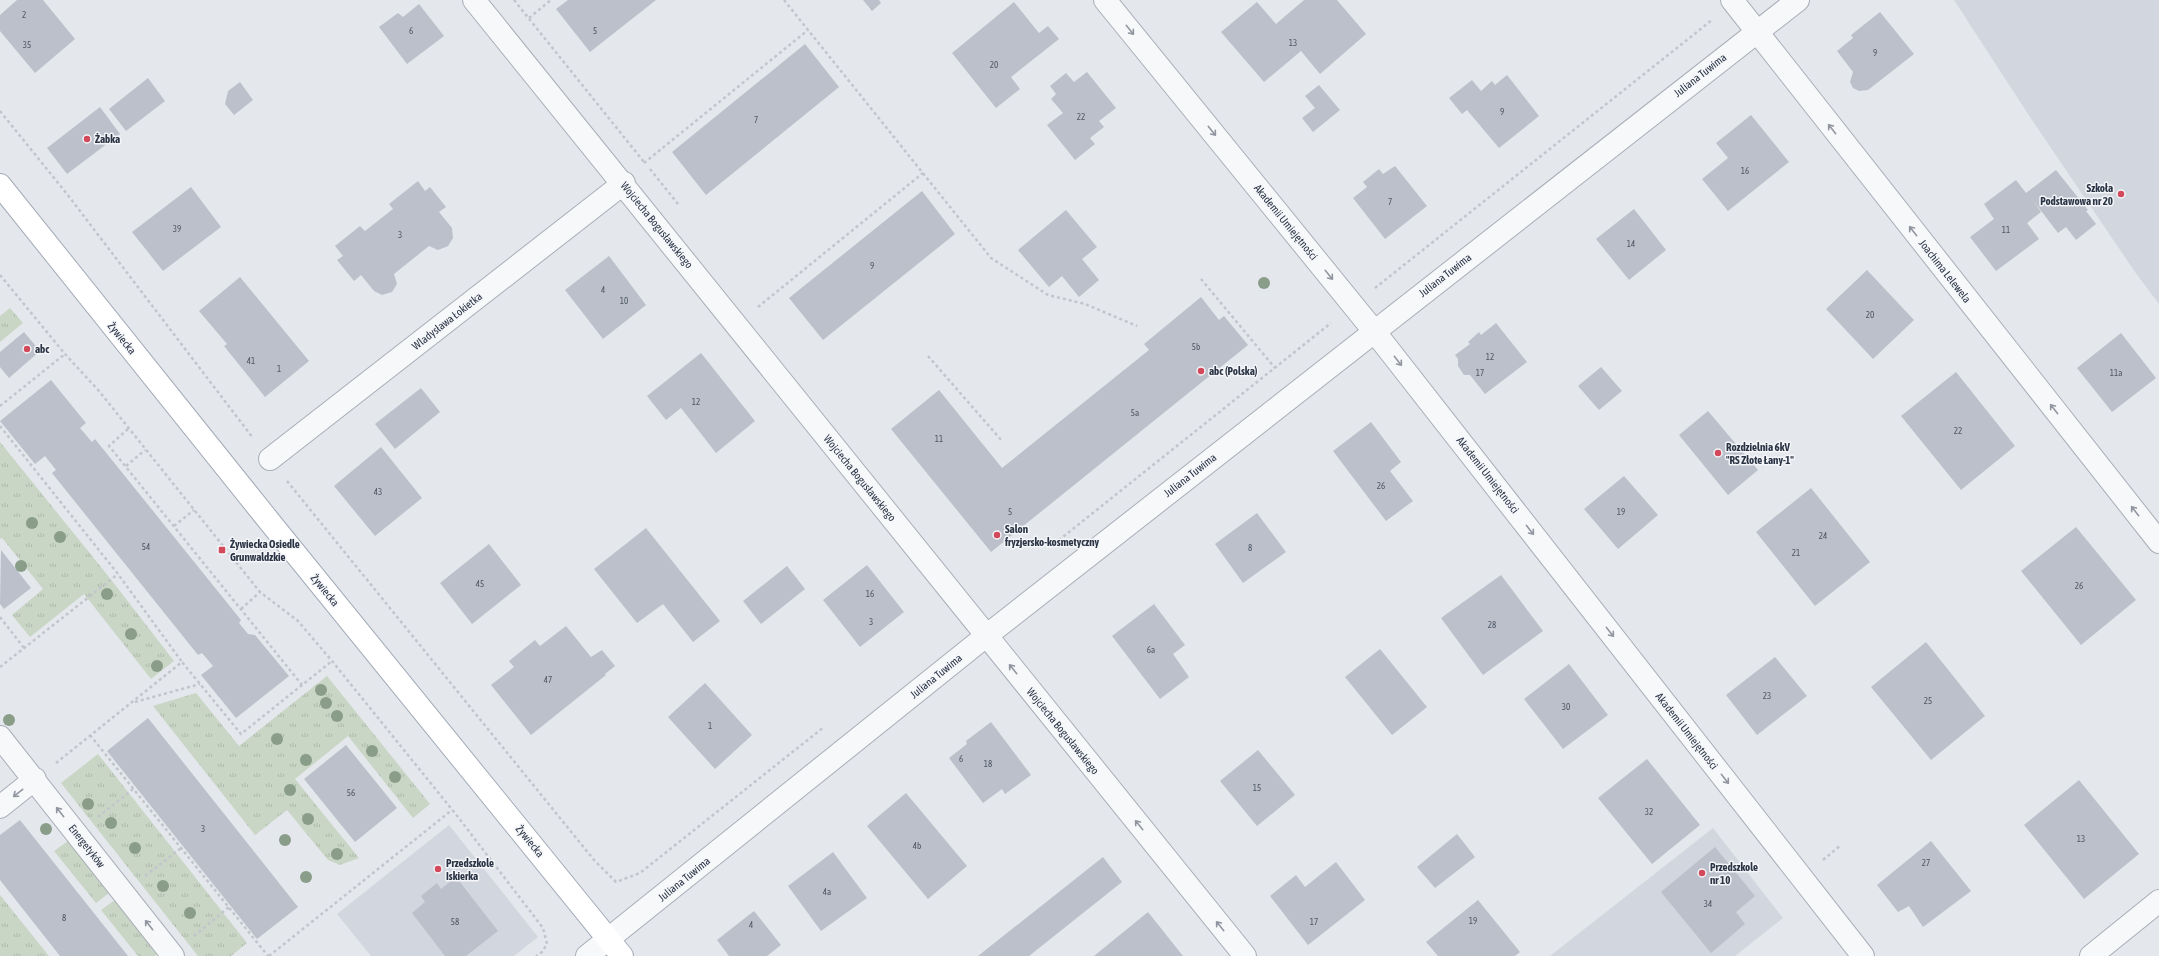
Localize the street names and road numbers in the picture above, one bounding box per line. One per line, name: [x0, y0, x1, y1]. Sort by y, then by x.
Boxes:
street label: Juliana Tuwima: [1671, 51, 1729, 99]
street label: Wojciecha Bogusławskiego: [619, 179, 695, 271]
street label: Akademii Umiejętności: [1252, 182, 1320, 262]
street label: Joachima Lelewela: [1917, 237, 1973, 305]
street label: Juliana Tuwima: [1416, 251, 1474, 299]
street label: Wladysława Łokietka: [410, 290, 484, 352]
street label: Żywiecka: [106, 320, 138, 356]
street label: Wojciecha Bogusławskiego: [822, 432, 898, 524]
street label: Akademii Umiejętności: [1454, 434, 1522, 516]
street label: Juliana Tuwima: [1161, 451, 1219, 499]
street label: Żywiecka: [309, 572, 341, 608]
street label: Juliana Tuwima: [908, 651, 964, 701]
street label: Wojciecha Bogusławskiego: [1025, 685, 1101, 777]
street label: Akademii Umiejętności: [1653, 690, 1721, 772]
street label: Energetyków: [66, 822, 108, 870]
street label: Żywiecka: [514, 823, 546, 859]
street label: Juliana Tuwima: [656, 854, 712, 904]

